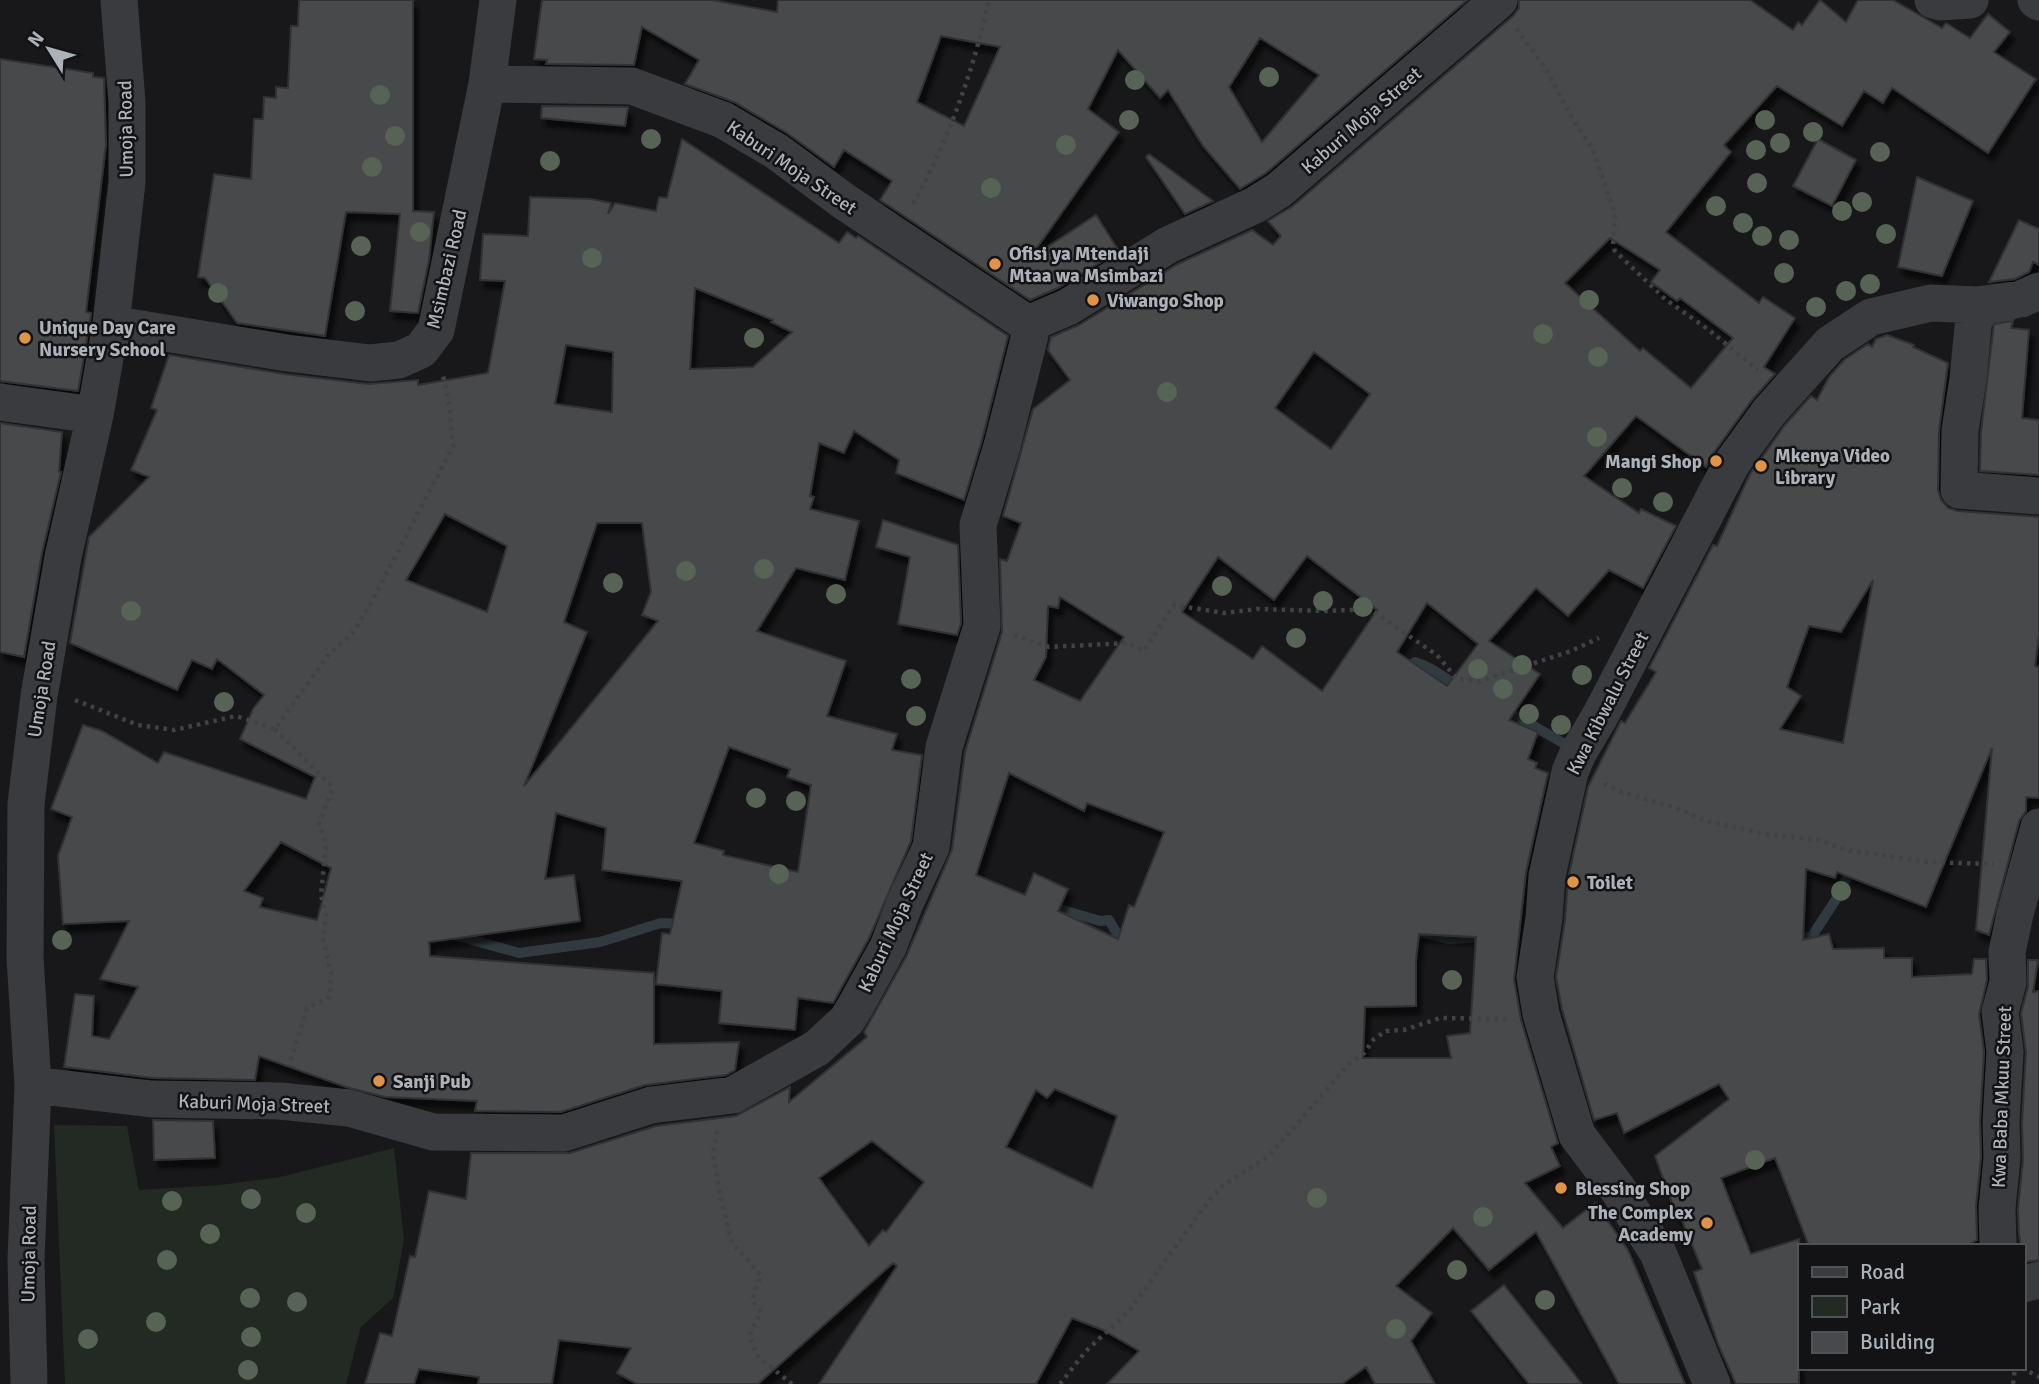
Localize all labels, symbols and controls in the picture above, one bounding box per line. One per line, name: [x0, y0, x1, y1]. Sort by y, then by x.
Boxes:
north arrow: [14, 14, 84, 84]
text: N: [23, 27, 50, 52]
street label: Kaburi Moja Street: [1296, 62, 1427, 180]
street label: Umoja Road: [113, 80, 139, 178]
street label: Kaburi Moja Street: [722, 115, 861, 220]
street label: Msimbazi Road: [422, 207, 472, 331]
place label: Ofisi ya Mtendaji Mtaa wa Msimbazi: [1009, 242, 1163, 288]
marker: Ofisi ya Mtendaji Mtaa wa Msimbazi: [987, 256, 1003, 272]
place label: Viwango Shop: [1107, 289, 1224, 313]
marker: Viwango Shop: [1085, 292, 1101, 308]
place label: Unique Day Care Nursery School: [39, 316, 176, 362]
marker: Unique Day Care Nursery School: [17, 330, 33, 346]
place label: Mkenya Video Library: [1775, 444, 1890, 490]
place label: Mangi Shop: [1605, 450, 1702, 474]
marker: Mangi Shop: [1708, 453, 1724, 469]
marker: Mkenya Video Library: [1753, 458, 1769, 474]
street label: Kwa Kibwalu Street: [1561, 628, 1654, 779]
street label: Umoja Road: [23, 639, 61, 739]
street label: Kaburi Moja Street: [853, 848, 939, 996]
place label: Toilet: [1587, 871, 1633, 895]
marker: Toilet: [1565, 874, 1581, 890]
street label: Kwa Baba Mkuu Street: [1987, 1005, 2017, 1189]
place label: Sanji Pub: [393, 1070, 471, 1094]
marker: Sanji Pub: [371, 1073, 387, 1089]
street label: Kaburi Moja Street: [178, 1089, 331, 1119]
place label: Blessing Shop: [1575, 1177, 1690, 1201]
marker: Blessing Shop: [1553, 1180, 1569, 1196]
place label: The Complex Academy: [1588, 1201, 1694, 1247]
street label: Umoja Road: [16, 1205, 42, 1303]
marker: The Complex Academy: [1699, 1215, 1715, 1231]
legend: [1798, 1244, 2025, 1370]
text: Road: [1860, 1259, 1905, 1285]
text: Park: [1860, 1294, 1901, 1320]
text: Building: [1860, 1329, 1935, 1355]

